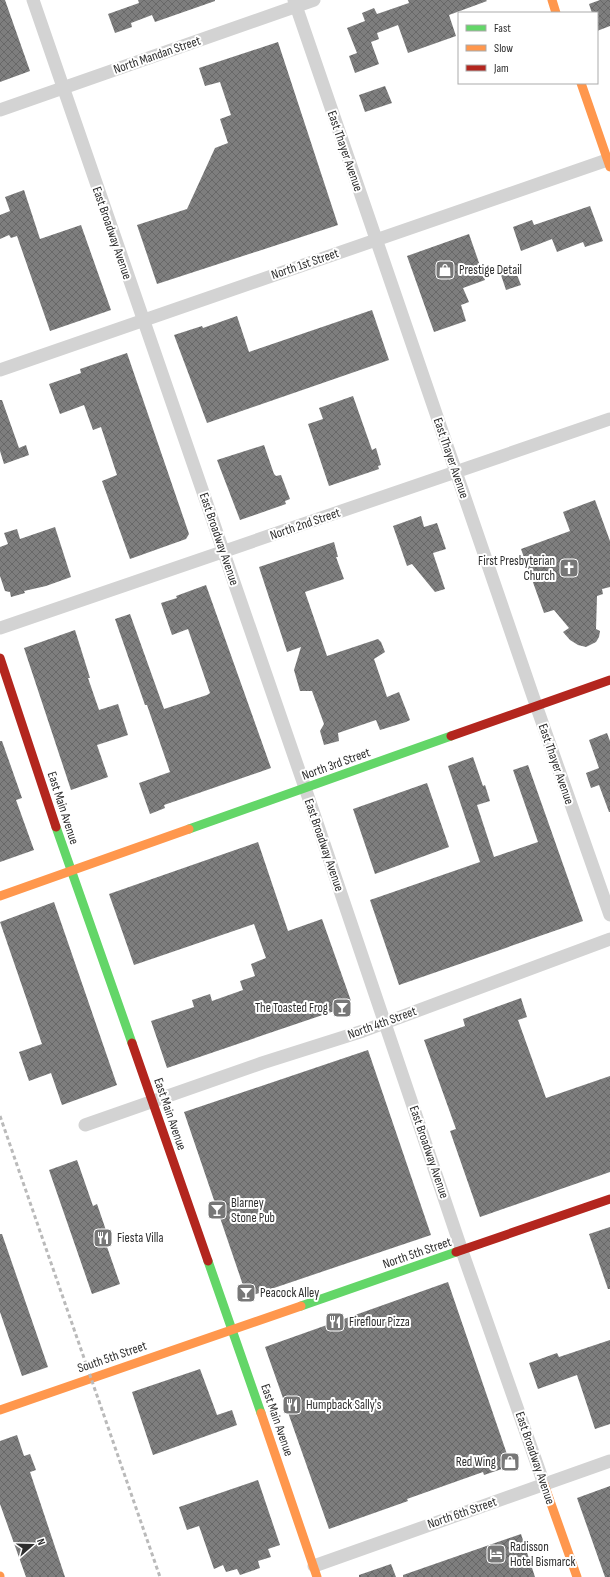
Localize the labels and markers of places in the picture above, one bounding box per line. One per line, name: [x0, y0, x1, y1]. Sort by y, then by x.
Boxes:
shop icon: Prestige Detail: [434, 259, 456, 281]
place label: Prestige Detail: [459, 262, 522, 278]
place label: First Presbyterian Church: [478, 553, 555, 584]
church icon: First Presbyterian Church: [558, 557, 580, 579]
bar icon: The Toasted Frog: [331, 997, 353, 1019]
place label: The Toasted Frog: [255, 1000, 328, 1016]
place label: Blarney Stone Pub: [231, 1195, 275, 1226]
bar icon: Blarney Stone Pub: [206, 1199, 228, 1221]
restaurant icon: Fiesta Villa: [92, 1227, 114, 1249]
place label: Fiesta Villa: [117, 1230, 164, 1246]
bar icon: Peacock Alley: [235, 1282, 257, 1304]
place label: Peacock Alley: [260, 1285, 319, 1301]
restaurant icon: Fireflour Pizza: [324, 1311, 346, 1333]
place label: Fireflour Pizza: [349, 1314, 410, 1330]
restaurant icon: Humpback Sally's: [281, 1394, 303, 1416]
place label: Humpback Sally's: [306, 1397, 382, 1413]
shop icon: Red Wing: [499, 1451, 521, 1473]
place label: Red Wing: [456, 1454, 496, 1470]
place label: Radisson Hotel Bismarck: [510, 1539, 576, 1570]
hotel icon: Radisson Hotel Bismarck: [485, 1543, 507, 1565]

